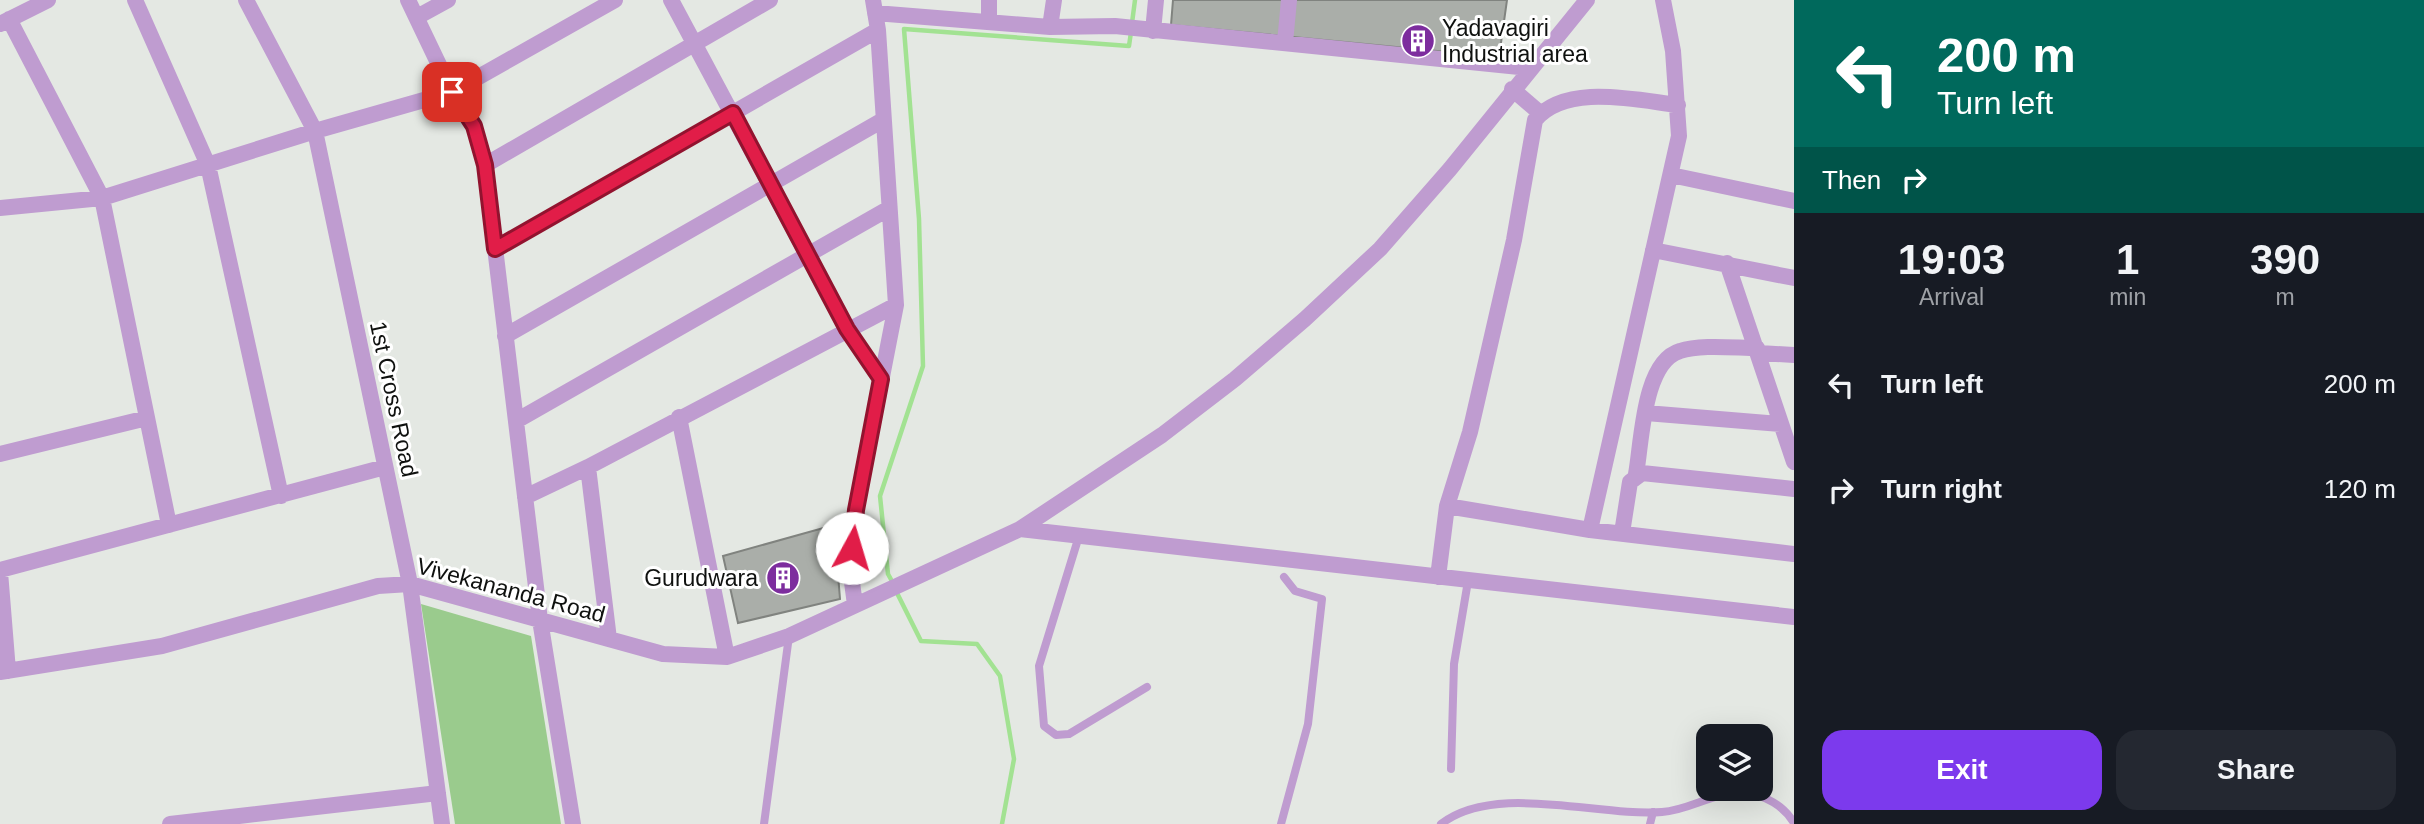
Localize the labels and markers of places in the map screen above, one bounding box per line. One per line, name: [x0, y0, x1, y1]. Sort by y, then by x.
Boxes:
place label: Yadavagiri Industrial area: [1442, 15, 1588, 67]
building icon: Yadavagiri Industrial area: [1399, 22, 1437, 60]
pin: [422, 62, 482, 122]
building icon: Gurudwara: [764, 559, 802, 597]
place label: Gurudwara: [644, 565, 758, 591]

